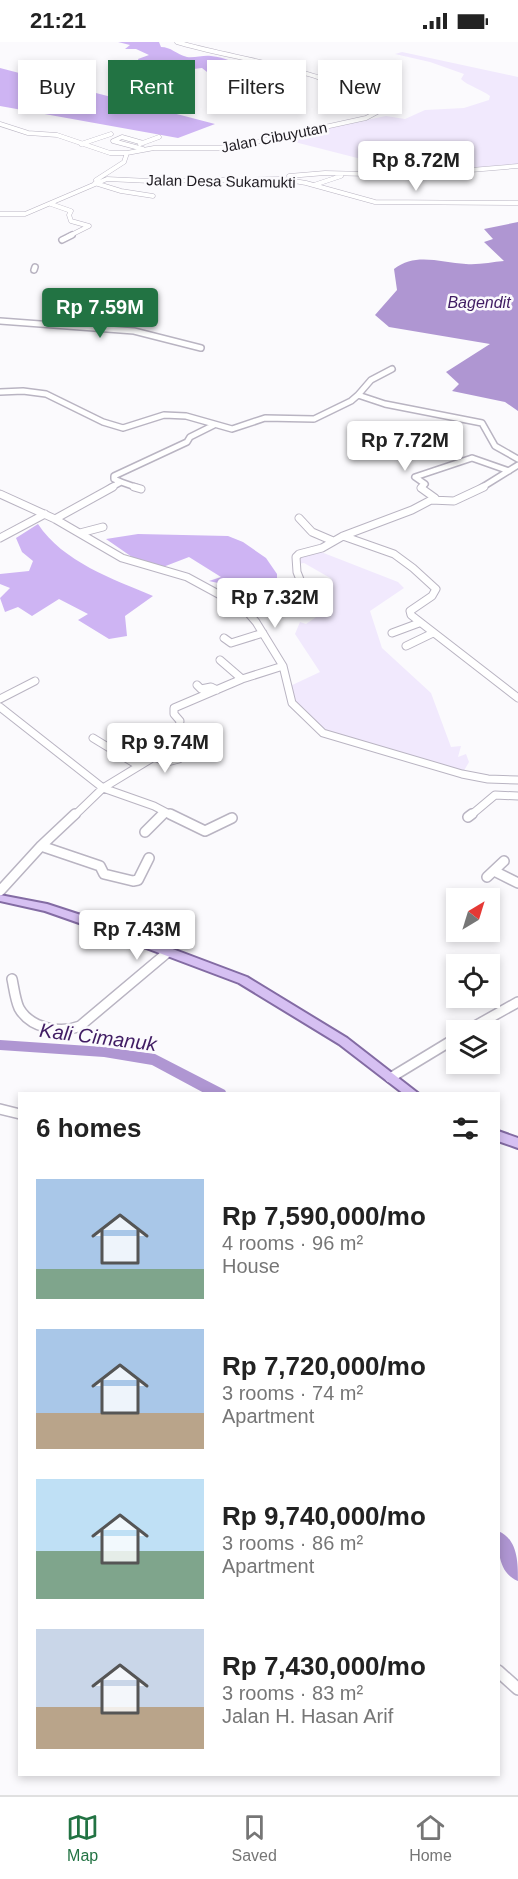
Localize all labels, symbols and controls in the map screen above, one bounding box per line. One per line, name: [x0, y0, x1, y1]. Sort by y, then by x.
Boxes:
text: 21:21: [30, 8, 86, 33]
chip: Buy: [18, 60, 96, 114]
chip: Rent: [108, 60, 195, 114]
chip: Filters: [207, 60, 306, 114]
chip: New: [318, 60, 402, 114]
street label: Jalan Cibuyutan: [220, 118, 328, 156]
pin: Rp 8.72M: [354, 141, 478, 192]
text: Rp 8.72M: [372, 149, 460, 171]
street label: Jalan Desa Sukamukti: [146, 171, 296, 191]
pin: Rp 7.59M: [38, 288, 162, 339]
water label: Bagendit: [447, 294, 511, 311]
text: Rp 7.59M: [56, 296, 144, 318]
pin: Rp 7.72M: [343, 421, 467, 472]
text: Rp 7.72M: [361, 429, 449, 451]
pin: Rp 7.32M: [213, 578, 337, 629]
text: Rp 7.32M: [231, 586, 319, 608]
pin: Rp 9.74M: [103, 723, 227, 774]
text: Rp 9.74M: [121, 731, 209, 753]
north arrow: [446, 888, 500, 942]
map controls: [446, 888, 500, 1074]
pin: Rp 7.43M: [75, 910, 199, 961]
text: Rp 7.43M: [93, 918, 181, 940]
button: locate: [446, 954, 500, 1008]
water label: Kali Cimanuk: [38, 1019, 159, 1055]
button: layers: [446, 1020, 500, 1074]
icon: filters: [449, 1112, 482, 1145]
text: 6 homes: [36, 1113, 142, 1143]
text: Rp 7,590,000/mo: [222, 1201, 426, 1231]
icon: home: [84, 1203, 156, 1275]
text: 4 rooms · 96 m²: [222, 1232, 363, 1254]
text: House: [222, 1255, 280, 1277]
text: Rp 7,720,000/mo: [222, 1351, 426, 1381]
icon: home: [84, 1353, 156, 1425]
text: 3 rooms · 74 m²: [222, 1382, 363, 1404]
text: Apartment: [222, 1405, 314, 1427]
text: Rp 9,740,000/mo: [222, 1501, 426, 1531]
icon: home: [84, 1503, 156, 1575]
text: 3 rooms · 86 m²: [222, 1532, 363, 1554]
text: Apartment: [222, 1555, 314, 1577]
text: Rp 7,430,000/mo: [222, 1651, 426, 1681]
icon: home: [84, 1653, 156, 1725]
text: 3 rooms · 83 m²: [222, 1682, 363, 1704]
text: Jalan H. Hasan Arif: [222, 1705, 393, 1727]
tab: Map: [66, 1811, 99, 1865]
tab: Saved: [231, 1811, 277, 1865]
tab: Home: [409, 1811, 452, 1865]

